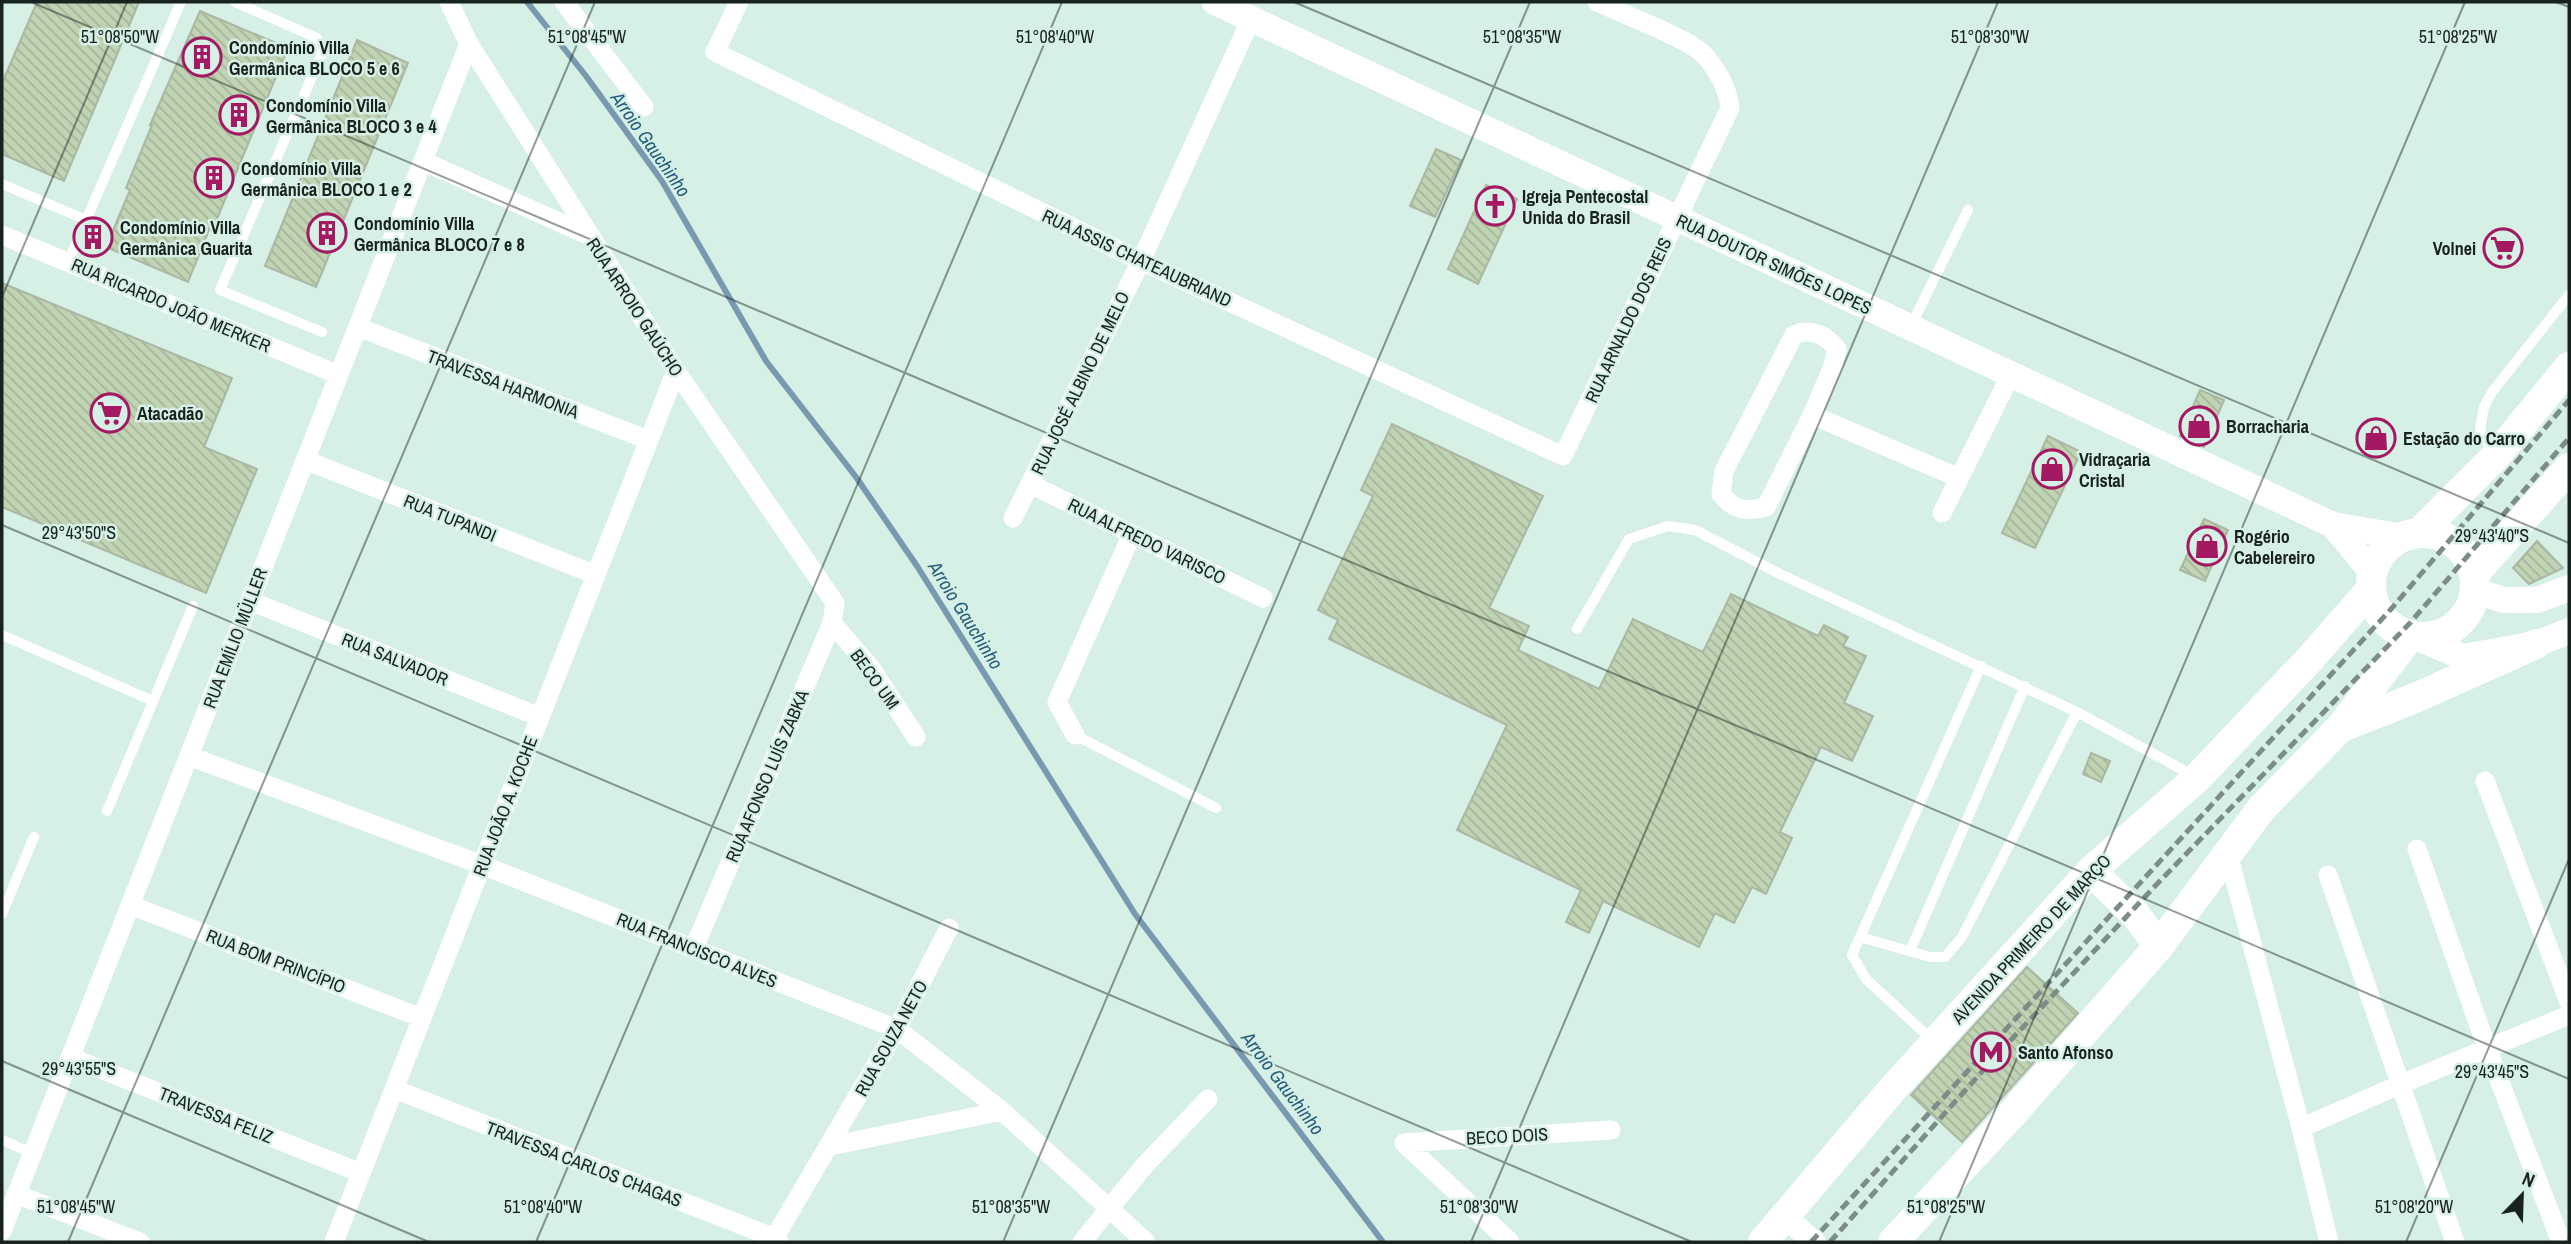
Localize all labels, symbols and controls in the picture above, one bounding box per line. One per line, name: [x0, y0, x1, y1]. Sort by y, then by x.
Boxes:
text: 51°08'50"W: [81, 24, 159, 49]
text: 51°08'45"W: [548, 24, 626, 49]
text: 51°08'40"W: [1016, 24, 1094, 49]
text: 51°08'35"W: [1483, 24, 1561, 49]
text: 51°08'30"W: [1951, 24, 2029, 49]
text: 51°08'25"W: [2419, 24, 2497, 49]
place label: Condomínio Villa Germânica BLOCO 5 e 6: [229, 35, 400, 81]
building icon: Condomínio Villa Germânica BLOCO 5 e 6: [181, 36, 223, 78]
water label: Arroio Gauchinho: [605, 85, 697, 202]
place label: Condomínio Villa Germânica BLOCO 3 e 4: [266, 93, 437, 139]
building icon: Condomínio Villa Germânica BLOCO 3 e 4: [218, 94, 260, 136]
place label: Condomínio Villa Germânica BLOCO 1 e 2: [241, 156, 412, 202]
building icon: Condomínio Villa Germânica BLOCO 1 e 2: [193, 157, 235, 199]
place label: Igreja Pentecostal Unida do Brasil: [1522, 184, 1648, 230]
church icon: Igreja Pentecostal Unida do Brasil: [1474, 185, 1516, 227]
street label: RUA ASSIS CHATEAUBRIAND: [1038, 203, 1236, 313]
street label: RUA DOUTOR SIMÕES LOPES: [1672, 208, 1876, 320]
place label: Condomínio Villa Germânica BLOCO 7 e 8: [354, 211, 525, 257]
building icon: Condomínio Villa Germânica BLOCO 7 e 8: [306, 212, 348, 254]
place label: Condomínio Villa Germânica Guarita: [120, 215, 253, 261]
building icon: Condomínio Villa Germânica Guarita: [72, 216, 114, 258]
supermarket icon: Volnei: [2482, 227, 2524, 269]
street label: RUA ARROIO GAÚCHO: [581, 233, 689, 381]
street label: RUA ARNALDO DOS REIS: [1579, 233, 1677, 407]
place label: Volnei: [2433, 236, 2476, 261]
street label: RUA RICARDO JOÃO MERKER: [68, 252, 275, 358]
street label: RUA JOSÉ ALBINO DE MELO: [1025, 287, 1135, 479]
street label: TRAVESSA HARMONIA: [424, 344, 583, 424]
supermarket icon: Atacadão: [89, 392, 131, 434]
place label: Atacadão: [137, 401, 203, 426]
shop icon: Borracharia: [2178, 405, 2220, 447]
place label: Borracharia: [2226, 414, 2310, 439]
shop icon: Estação do Carro: [2355, 417, 2397, 459]
place label: Estação do Carro: [2403, 426, 2525, 451]
place label: Vidraçaria Cristal: [2079, 447, 2151, 493]
shop icon: Vidraçaria Cristal: [2031, 448, 2073, 490]
street label: RUA TUPANDI: [400, 488, 500, 548]
street label: RUA ALFREDO VARISCO: [1064, 492, 1230, 590]
text: 29°43'50"S: [42, 520, 116, 545]
text: 29°43'40"S: [2455, 523, 2529, 548]
place label: Rogério Cabelereiro: [2234, 524, 2315, 570]
shop icon: Rogério Cabelereiro: [2186, 525, 2228, 567]
water label: Arroio Gauchinho: [922, 555, 1010, 674]
street label: RUA EMÍLIO MÜLLER: [197, 564, 273, 712]
street label: RUA SALVADOR: [338, 626, 452, 692]
street label: BECO UM: [845, 644, 905, 714]
street label: RUA AFONSO LUÍS ZABKA: [719, 686, 815, 866]
street label: RUA JOÃO A. KOCHE: [467, 732, 543, 880]
street label: AVENIDA PRIMEIRO DE MARÇO: [1945, 849, 2116, 1030]
street label: RUA FRANCISCO ALVES: [613, 906, 781, 994]
street label: RUA BOM PRINCÍPIO: [203, 923, 349, 999]
street label: RUA SOUZA NETO: [849, 975, 933, 1101]
water label: Arroio Gauchinho: [1235, 1025, 1331, 1140]
metro station icon: Santo Afonso: [1970, 1031, 2012, 1073]
place label: Santo Afonso: [2018, 1040, 2113, 1065]
text: 29°43'55"S: [42, 1056, 116, 1081]
text: 29°43'45"S: [2455, 1059, 2529, 1084]
street label: TRAVESSA FELIZ: [155, 1081, 277, 1149]
street label: TRAVESSA CARLOS CHAGAS: [482, 1115, 686, 1213]
street label: BECO DOIS: [1465, 1121, 1549, 1151]
north arrow: [2487, 1160, 2557, 1230]
text: N: [2518, 1165, 2539, 1194]
text: 51°08'45"W: [37, 1194, 115, 1219]
text: 51°08'40"W: [504, 1194, 582, 1219]
text: 51°08'35"W: [972, 1194, 1050, 1219]
text: 51°08'30"W: [1440, 1194, 1518, 1219]
text: 51°08'25"W: [1907, 1194, 1985, 1219]
text: 51°08'20"W: [2375, 1194, 2453, 1219]

